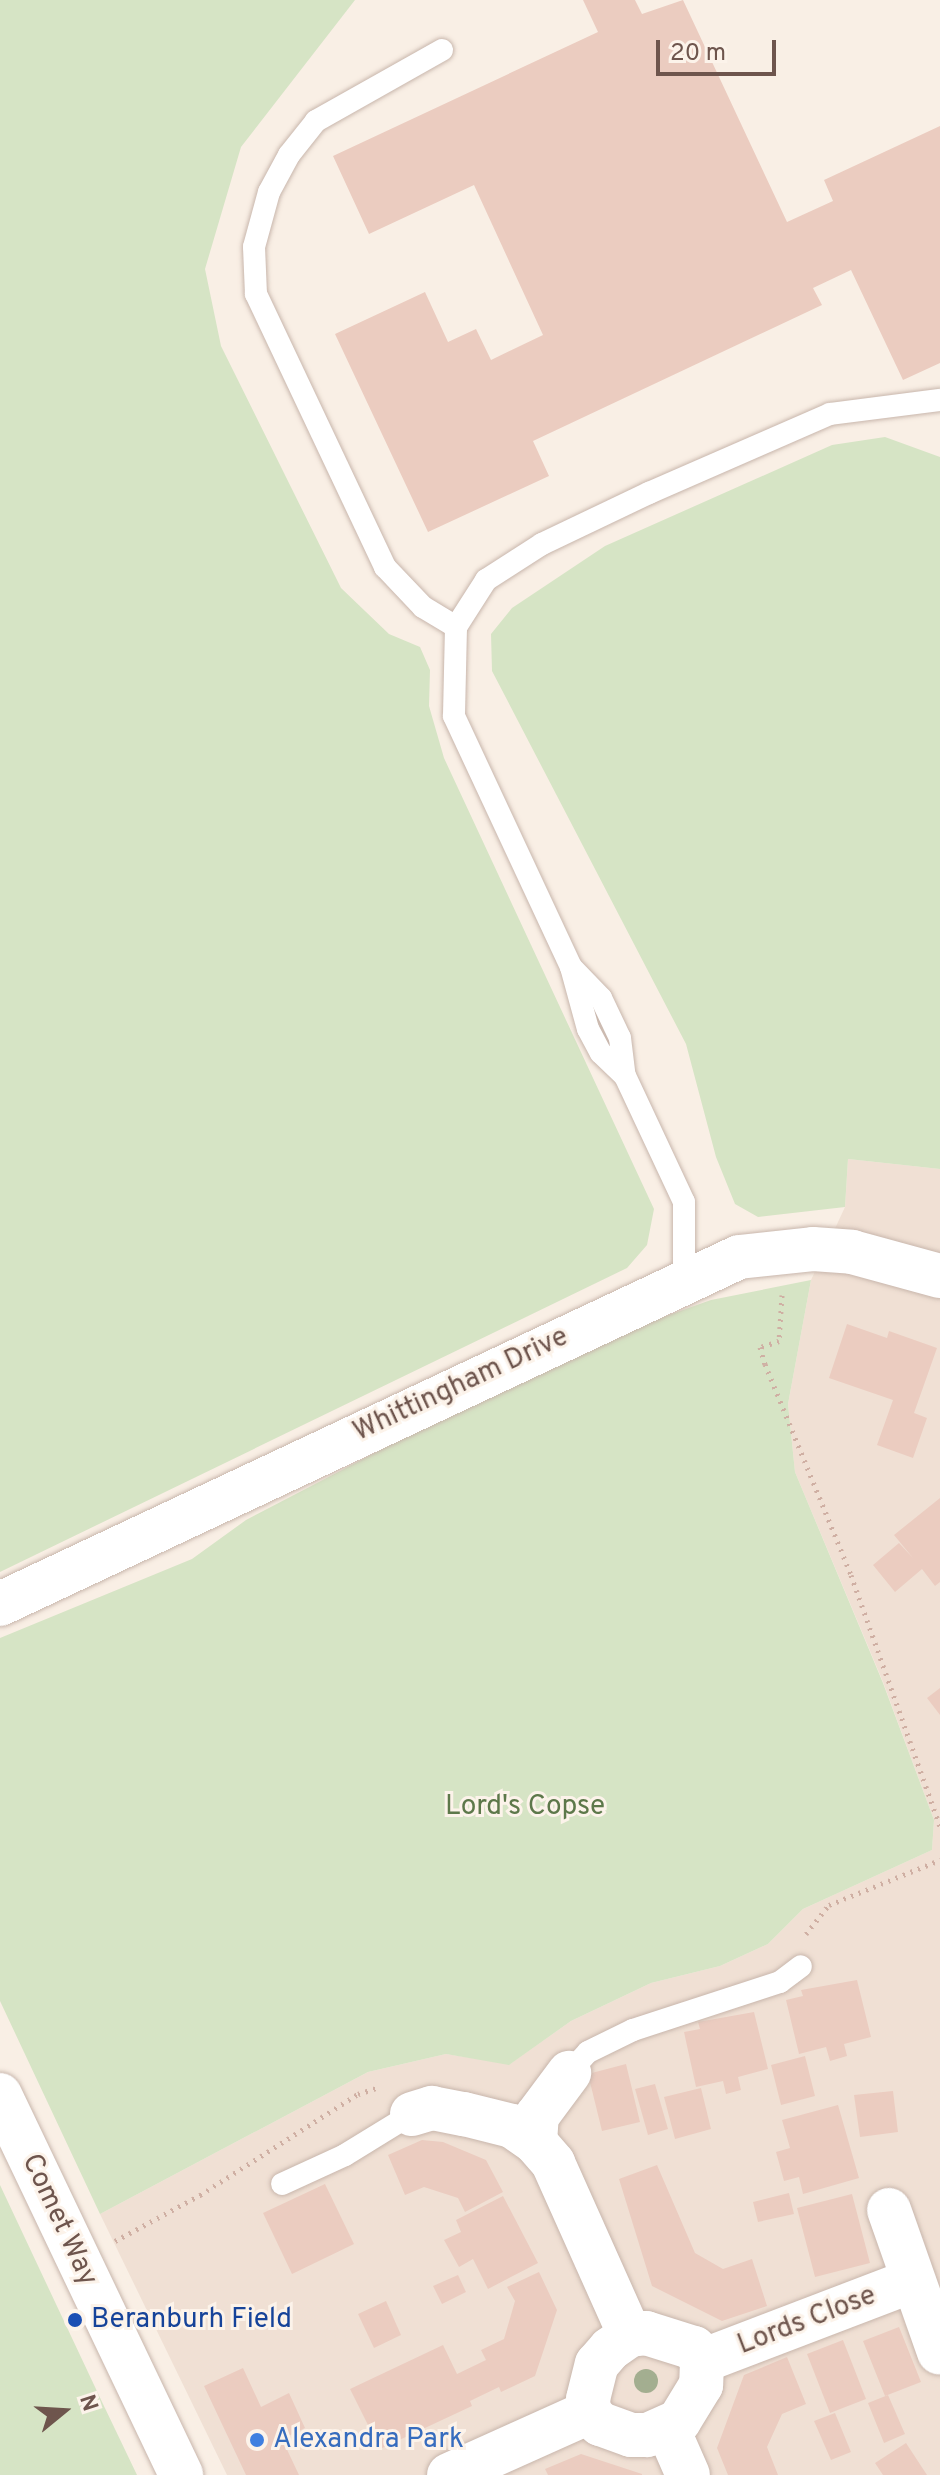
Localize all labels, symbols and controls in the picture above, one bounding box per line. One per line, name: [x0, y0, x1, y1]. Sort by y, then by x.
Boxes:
scale bar: [660, 24, 780, 74]
text: 20 m: [670, 39, 726, 69]
street label: Whittingham Drive: [348, 1320, 574, 1450]
park label: Lord's Copse: [445, 1790, 605, 1824]
street label: Comet Way: [14, 2148, 104, 2292]
street label: Lords Close: [733, 2279, 881, 2363]
place label: Beranburh Field: [91, 2303, 292, 2337]
marker: Beranburh Field: [66, 2311, 84, 2329]
north arrow: [24, 2371, 104, 2451]
text: N: [72, 2392, 103, 2415]
place label: Alexandra Park: [273, 2423, 464, 2457]
marker: Alexandra Park: [248, 2431, 266, 2449]

